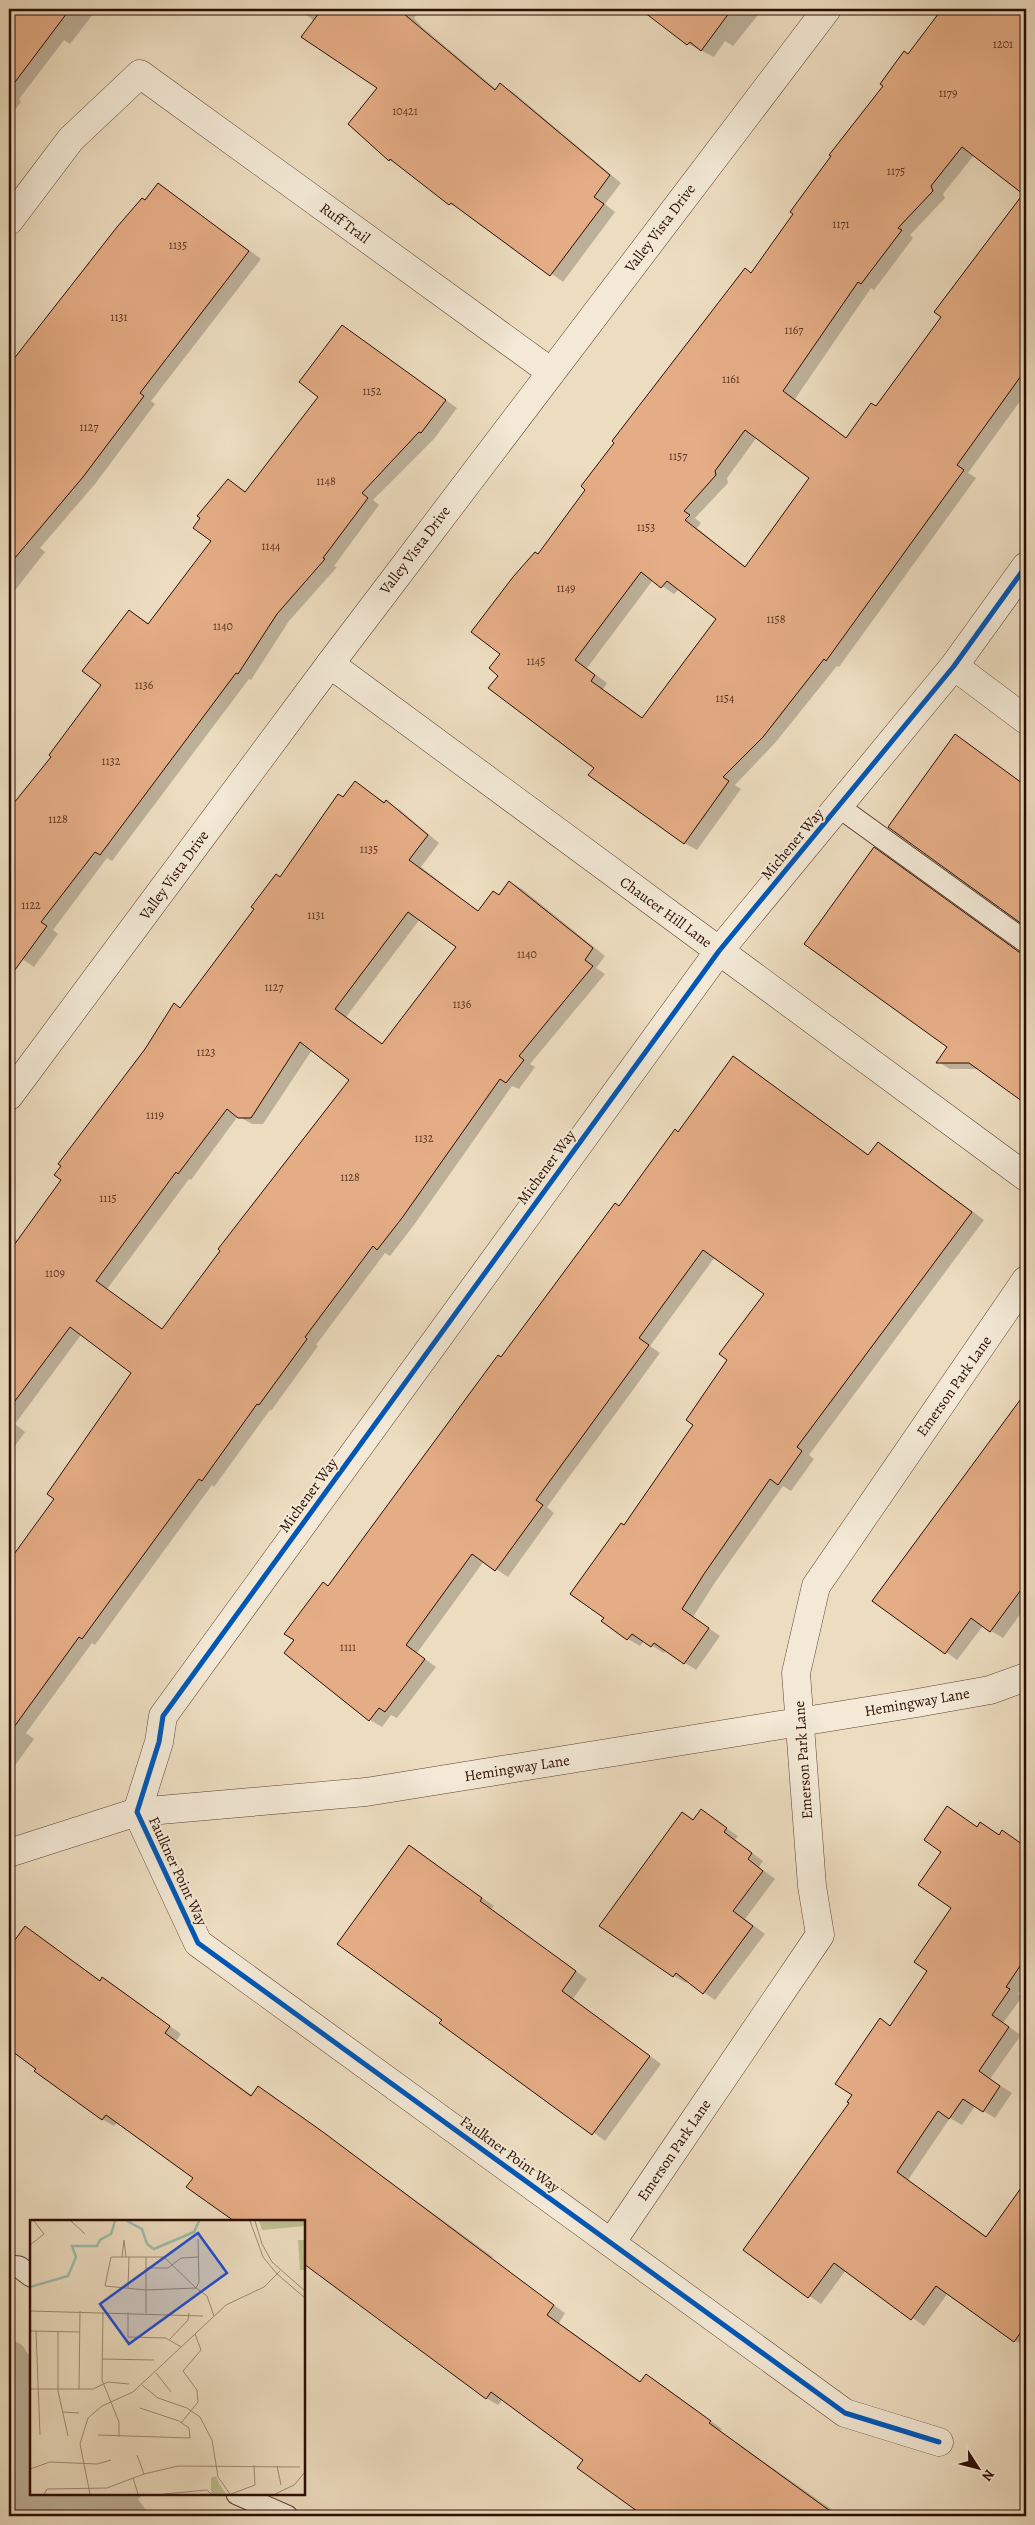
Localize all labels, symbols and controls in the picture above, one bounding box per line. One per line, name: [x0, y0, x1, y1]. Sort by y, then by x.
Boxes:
house number: 1201: [993, 36, 1013, 52]
house number: 1179: [939, 85, 957, 101]
house number: 10421: [392, 103, 418, 119]
house number: 1175: [887, 163, 905, 179]
street label: Valley Vista Drive: [620, 179, 700, 277]
street label: Ruff Trail: [316, 198, 374, 248]
house number: 1171: [832, 216, 850, 232]
house number: 1135: [169, 237, 187, 253]
house number: 1131: [110, 309, 128, 325]
house number: 1167: [785, 322, 804, 338]
house number: 1161: [722, 371, 740, 387]
house number: 1152: [362, 383, 382, 399]
house number: 1127: [80, 419, 99, 435]
house number: 1157: [669, 448, 688, 464]
house number: 1148: [316, 473, 336, 489]
street label: Valley Vista Drive: [375, 501, 455, 599]
house number: 1153: [637, 519, 655, 535]
house number: 1144: [261, 538, 281, 554]
house number: 1149: [556, 580, 576, 596]
house number: 1158: [766, 611, 786, 627]
house number: 1140: [213, 618, 233, 634]
house number: 1145: [527, 653, 545, 669]
house number: 1136: [135, 677, 154, 693]
house number: 1154: [716, 690, 735, 706]
house number: 1132: [102, 753, 121, 769]
street label: Michener Way: [756, 804, 828, 884]
house number: 1128: [48, 811, 68, 827]
street label: Valley Vista Drive: [134, 826, 213, 925]
house number: 1135: [360, 841, 378, 857]
street label: Chaucer Hill Lane: [616, 872, 716, 952]
house number: 1122: [21, 897, 41, 913]
house number: 1131: [307, 907, 325, 923]
house number: 1140: [517, 946, 537, 962]
house number: 1127: [265, 979, 284, 995]
house number: 1136: [453, 996, 472, 1012]
house number: 1123: [197, 1044, 215, 1060]
house number: 1119: [146, 1107, 164, 1123]
street label: Michener Way: [512, 1125, 580, 1208]
house number: 1132: [415, 1130, 434, 1146]
house number: 1128: [340, 1169, 360, 1185]
house number: 1115: [99, 1190, 117, 1206]
house number: 1109: [45, 1265, 65, 1281]
street label: Emerson Park Lane: [912, 1331, 996, 1440]
street label: Michener Way: [274, 1453, 342, 1536]
house number: 1111: [340, 1639, 356, 1655]
street label: Hemingway Lane: [863, 1683, 971, 1721]
street label: Emerson Park Lane: [789, 1700, 817, 1820]
street label: Hemingway Lane: [463, 1750, 571, 1786]
street label: Faulkner Point Way: [144, 1813, 212, 1929]
street label: Emerson Park Lane: [633, 2095, 716, 2205]
street label: Faulkner Point Way: [456, 2111, 564, 2197]
inset map: [30, 2220, 305, 2495]
north arrow: [952, 2442, 1002, 2492]
text: N: [977, 2466, 999, 2485]

